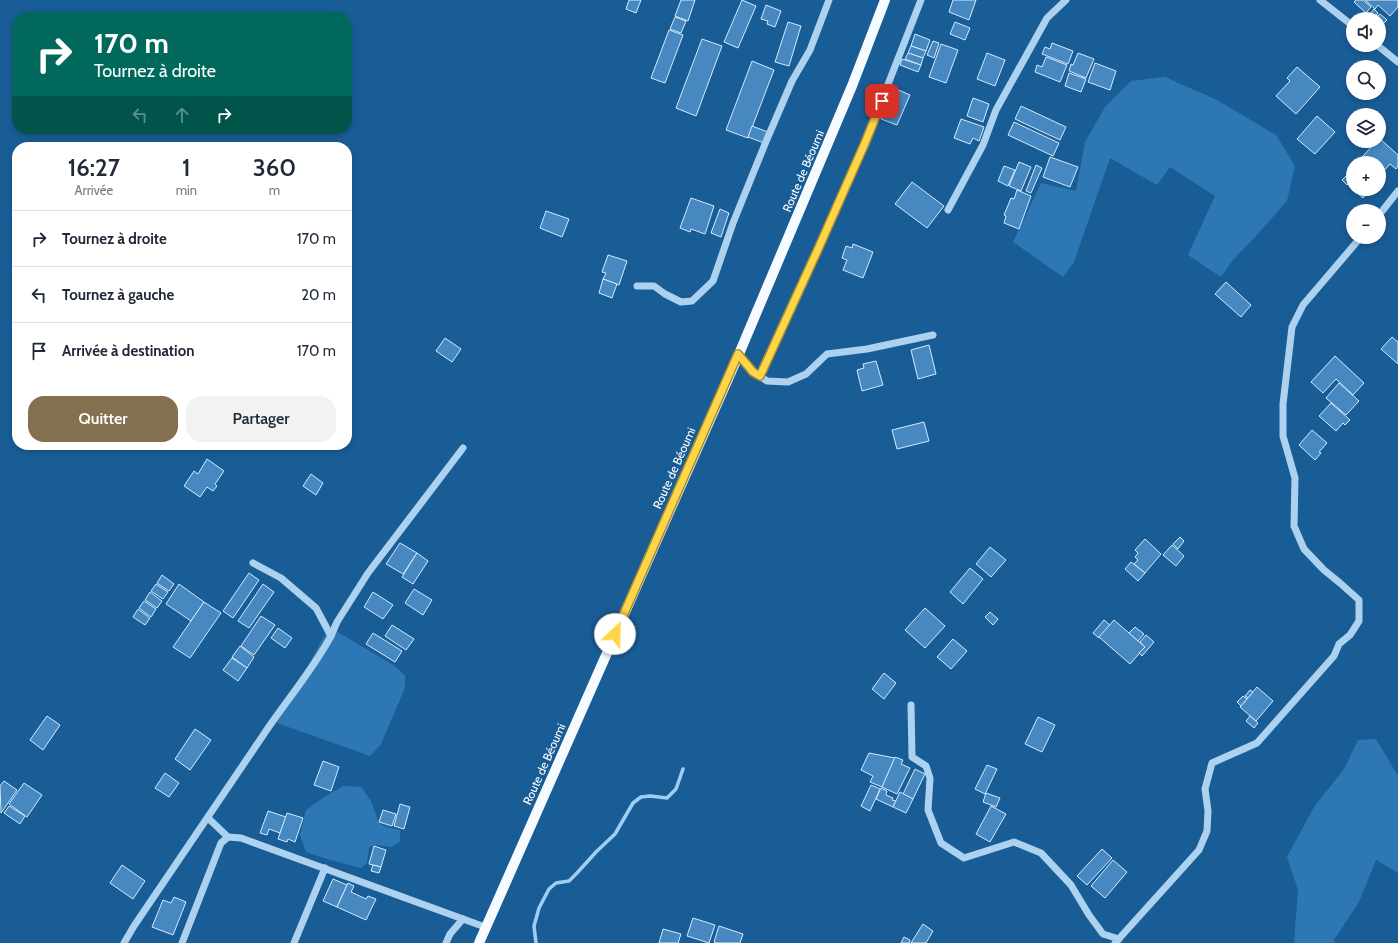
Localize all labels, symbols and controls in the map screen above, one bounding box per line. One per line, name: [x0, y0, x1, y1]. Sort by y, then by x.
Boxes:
map controls: [1346, 12, 1386, 244]
button: sound: [1346, 12, 1386, 52]
text: 170 m: [94, 26, 169, 60]
icon: right: [28, 28, 80, 80]
text: Tournez à droite: [94, 60, 216, 82]
button: search: [1346, 60, 1386, 100]
pin: [865, 84, 899, 118]
icon: arrive: [871, 90, 893, 112]
icon: left: [129, 104, 151, 126]
icon: ahead: [171, 104, 193, 126]
icon: right: [213, 104, 235, 126]
button: layers: [1346, 108, 1386, 148]
street label: Route de Béoumi: [779, 128, 827, 214]
text: 16:27: [68, 153, 120, 182]
text: 1: [182, 153, 191, 182]
text: 360: [253, 153, 296, 182]
button: +: [1346, 156, 1386, 196]
text: Arrivée: [75, 182, 113, 198]
text: min: [176, 182, 197, 198]
text: m: [269, 182, 280, 198]
button: −: [1346, 204, 1386, 244]
icon: right: [28, 228, 50, 250]
text: Tournez à droite: [62, 230, 167, 248]
text: 170 m: [297, 230, 336, 248]
icon: left: [28, 284, 50, 306]
text: Tournez à gauche: [62, 286, 174, 304]
text: 20 m: [301, 286, 336, 304]
icon: arrive: [28, 340, 50, 362]
text: Arrivée à destination: [62, 342, 194, 360]
text: 170 m: [297, 342, 336, 360]
button: Quitter: [28, 396, 178, 442]
button: Partager: [186, 396, 336, 442]
street label: Route de Béoumi: [649, 425, 699, 511]
position arrow: [594, 613, 636, 655]
street label: Route de Béoumi: [519, 721, 569, 807]

